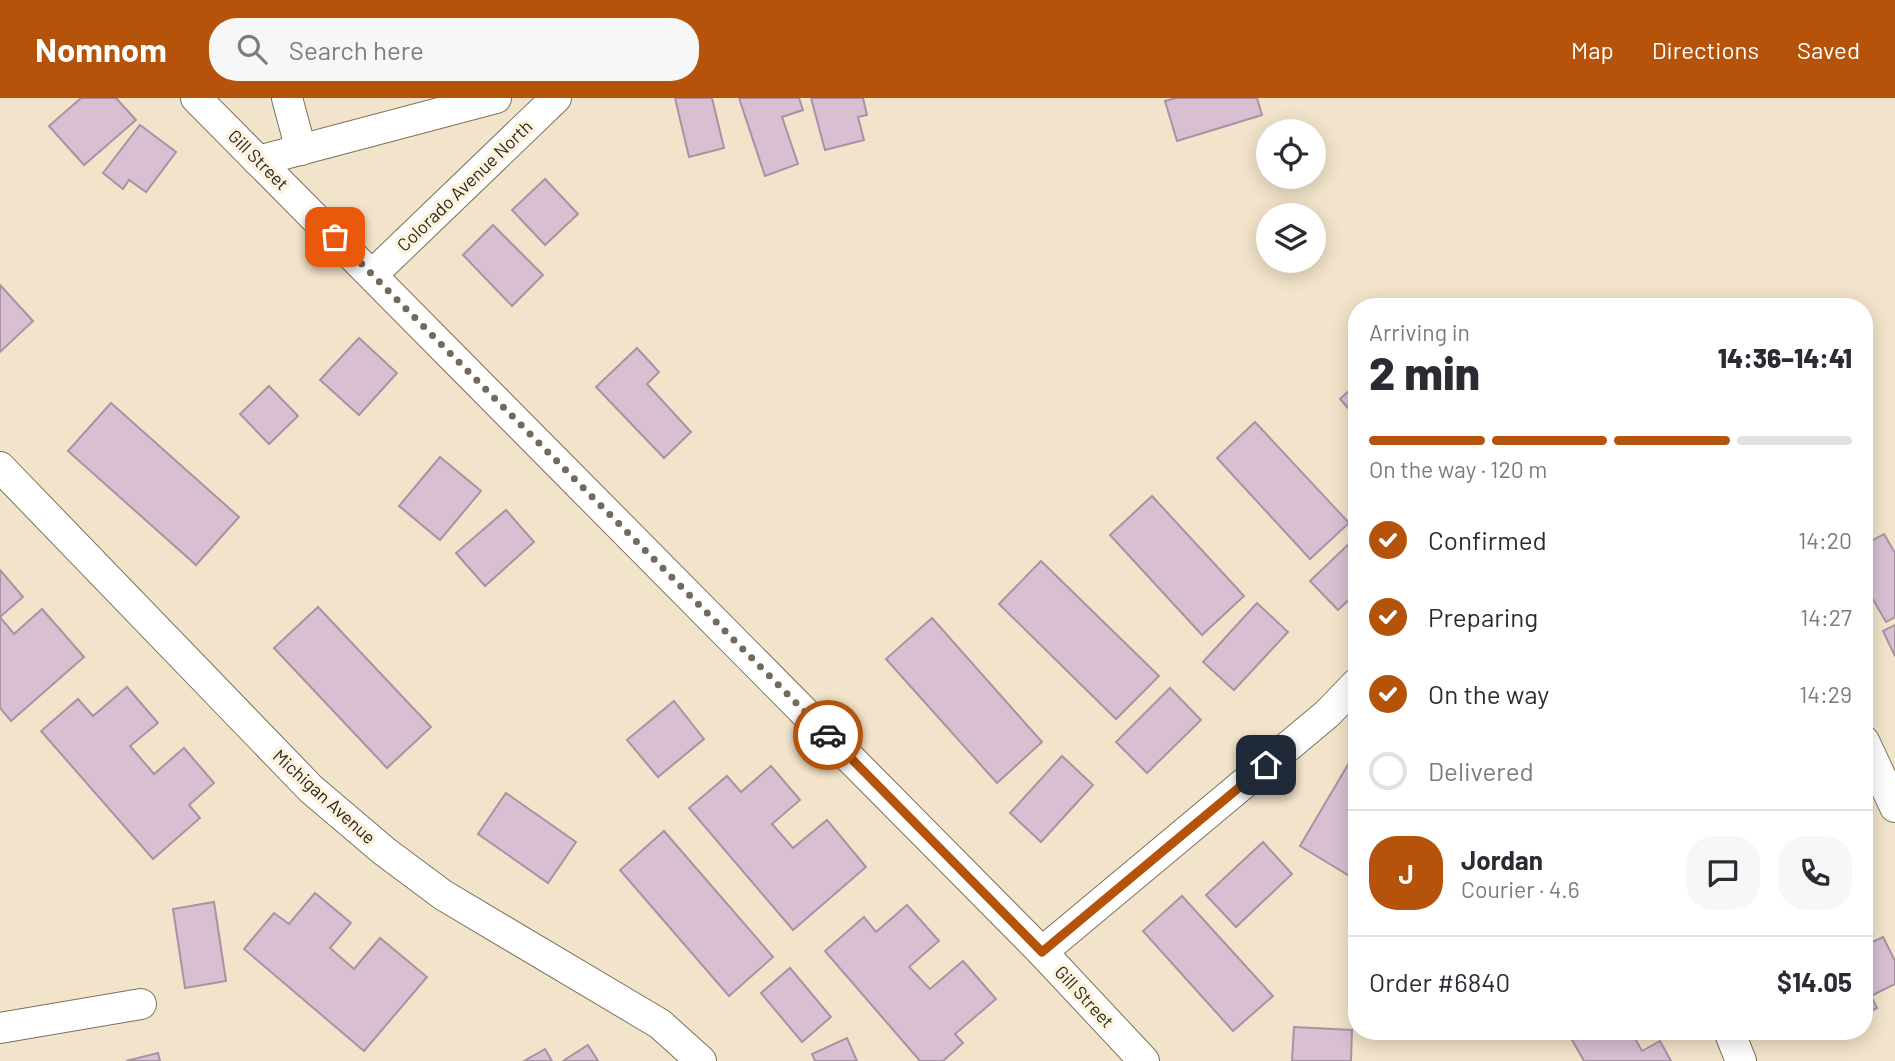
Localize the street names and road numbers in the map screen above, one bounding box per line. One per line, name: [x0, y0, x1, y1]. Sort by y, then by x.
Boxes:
street label: Colorado Avenue North: [392, 115, 536, 256]
street label: Gill Street: [224, 124, 294, 194]
street label: Michigan Avenue: [269, 744, 381, 848]
street label: Gill Street: [1051, 961, 1119, 1032]

